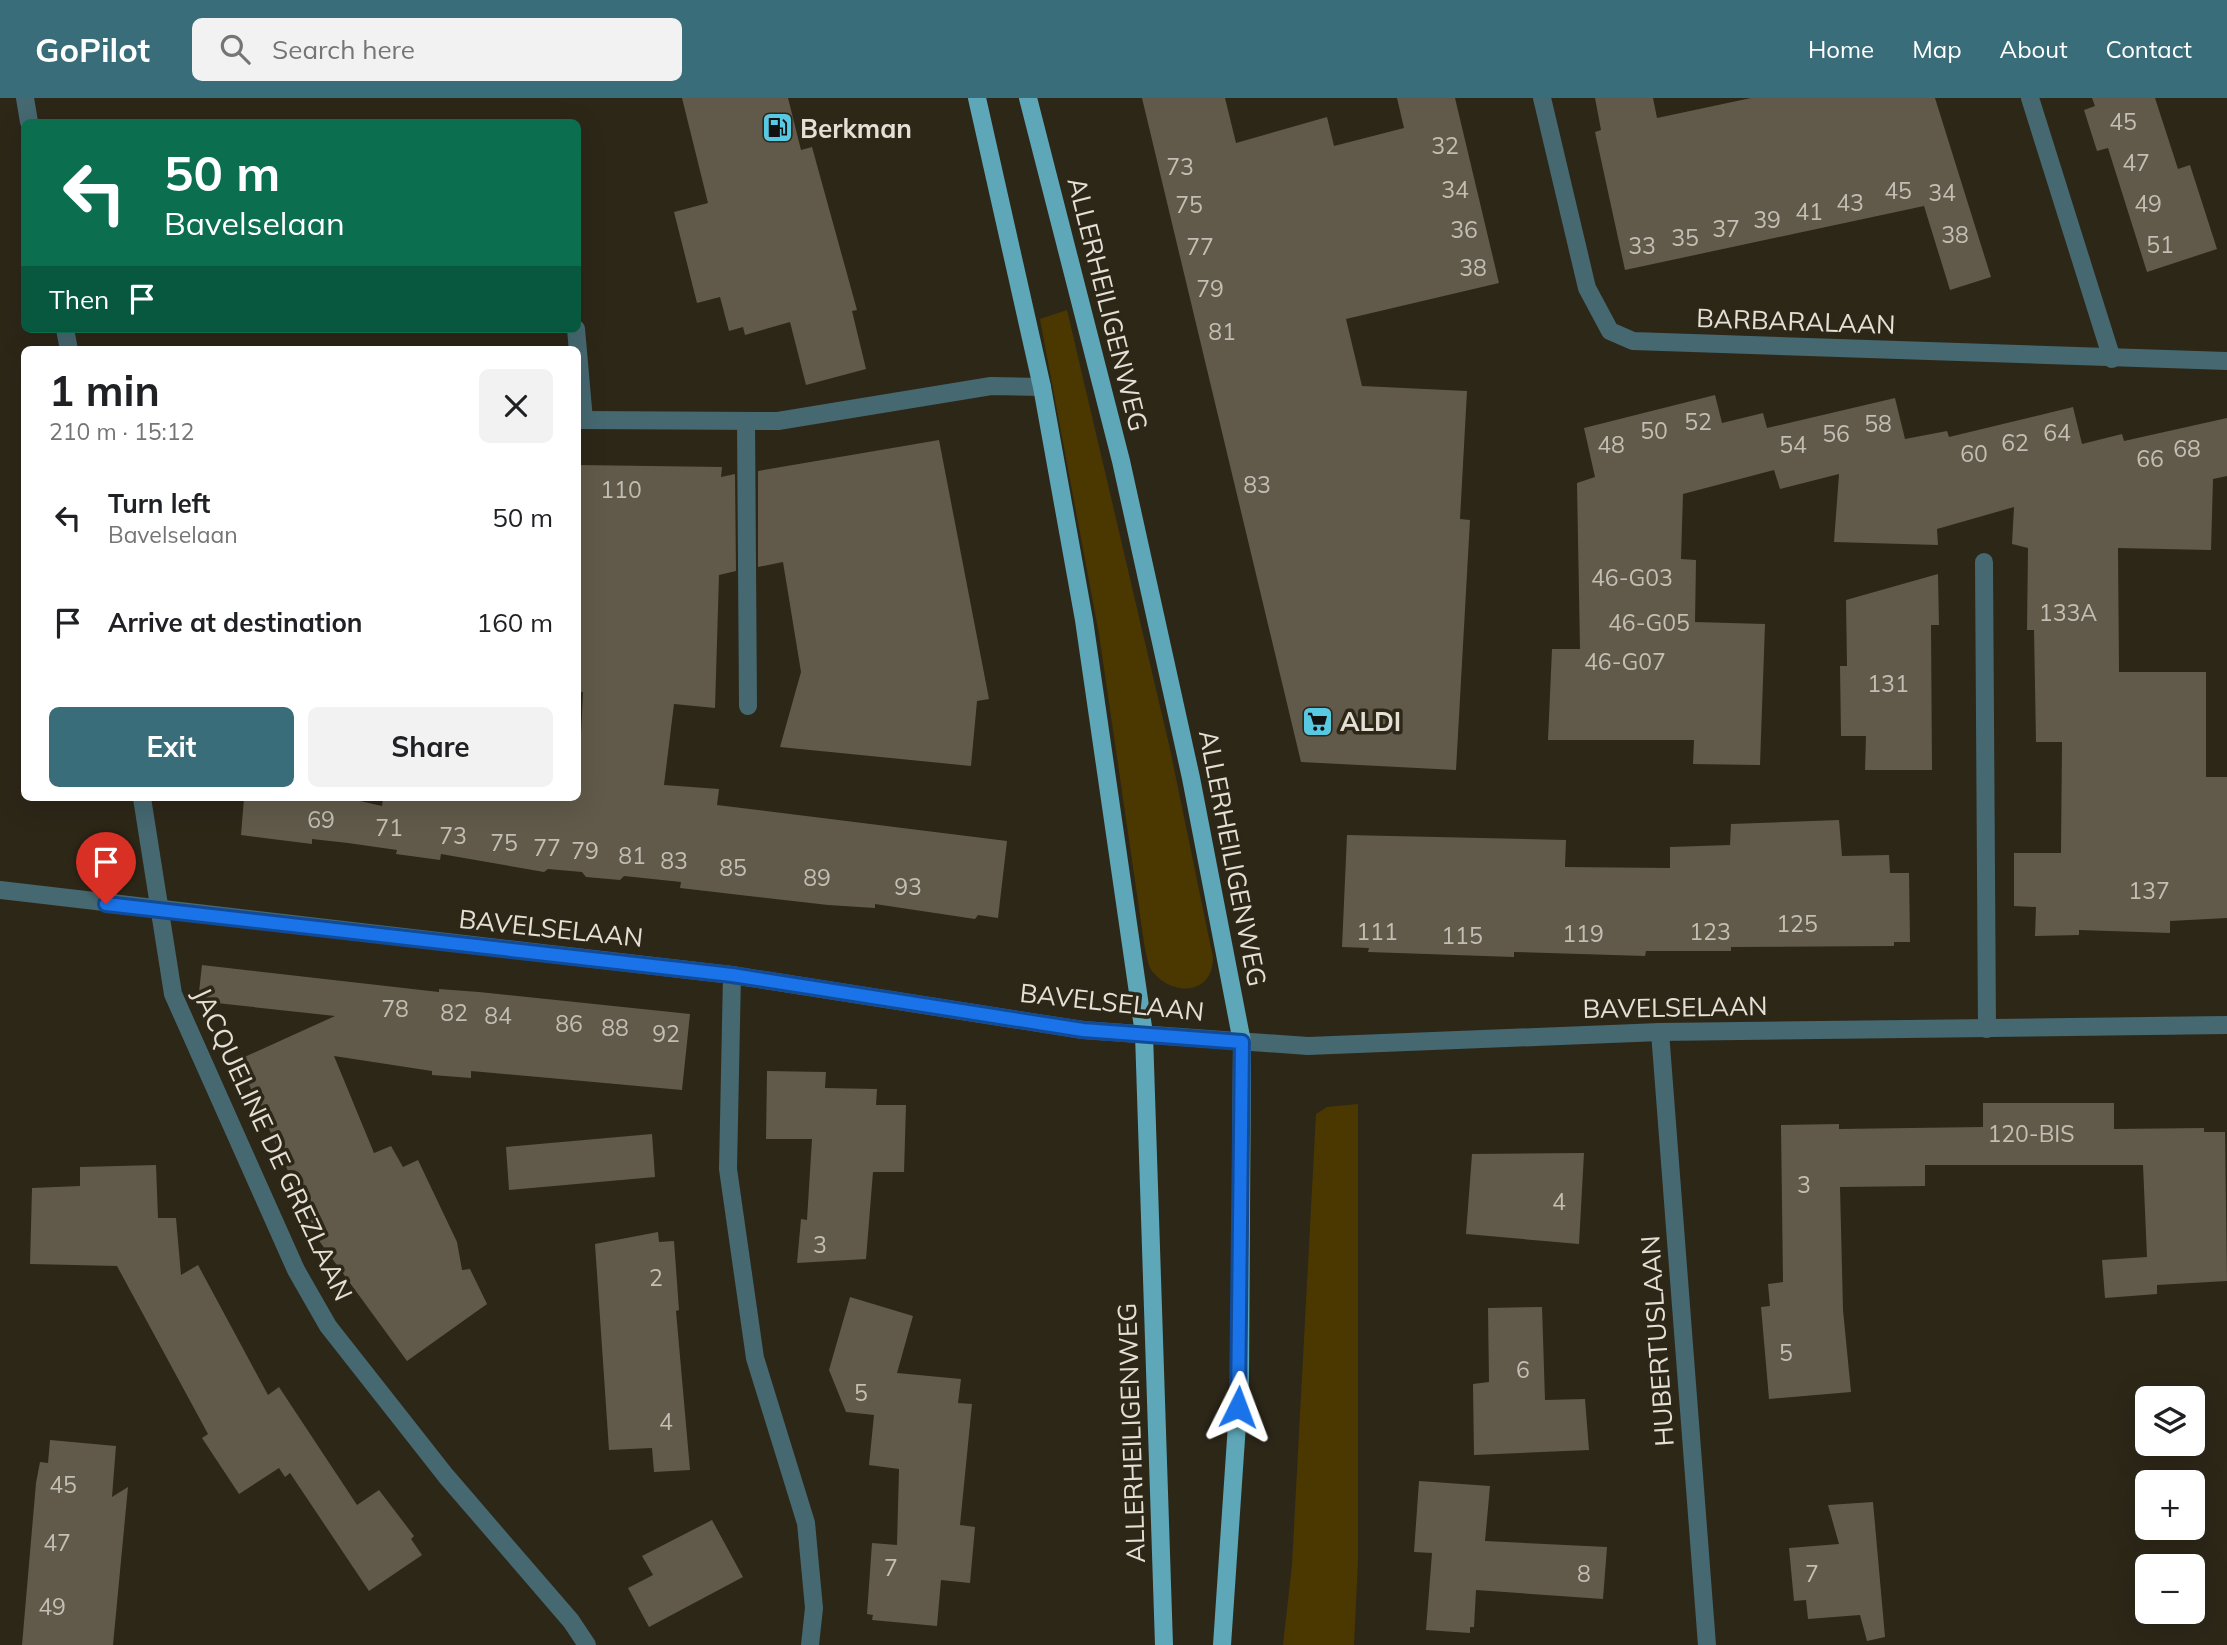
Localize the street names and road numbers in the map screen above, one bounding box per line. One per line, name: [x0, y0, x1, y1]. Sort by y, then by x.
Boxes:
street label: ALLERHEILIGENWEG: [1060, 174, 1156, 434]
street label: BARBARALAAN: [1696, 301, 1896, 341]
street label: ALLERHEILIGENWEG: [1192, 727, 1274, 989]
street label: BAVELSELAAN: [457, 902, 645, 954]
street label: BAVELSELAAN: [1018, 976, 1206, 1028]
street label: JACQUELINE DE GREZLAAN: [186, 982, 360, 1306]
street label: BAVELSELAAN: [1582, 989, 1768, 1025]
street label: HUBERTUSLAAN: [1633, 1234, 1681, 1448]
street label: ALLERHEILIGENWEG: [1110, 1302, 1152, 1564]

